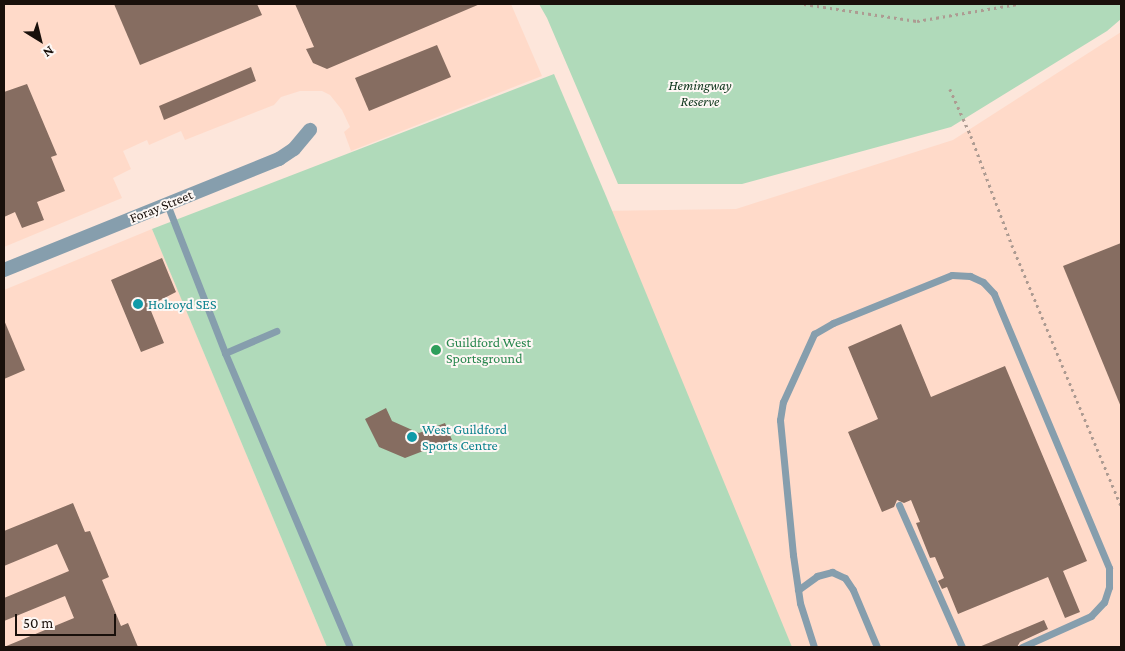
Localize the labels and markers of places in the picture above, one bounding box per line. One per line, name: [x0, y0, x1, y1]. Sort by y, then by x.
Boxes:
place label: Holroyd SES: [148, 296, 216, 312]
marker: Holroyd SES: [132, 298, 144, 310]
place label: Guildford West Sportsground: [446, 334, 531, 367]
marker: Guildford West Sportsground: [430, 344, 442, 356]
place label: West Guildford Sports Centre: [422, 421, 507, 454]
marker: West Guildford Sports Centre: [406, 431, 418, 443]

